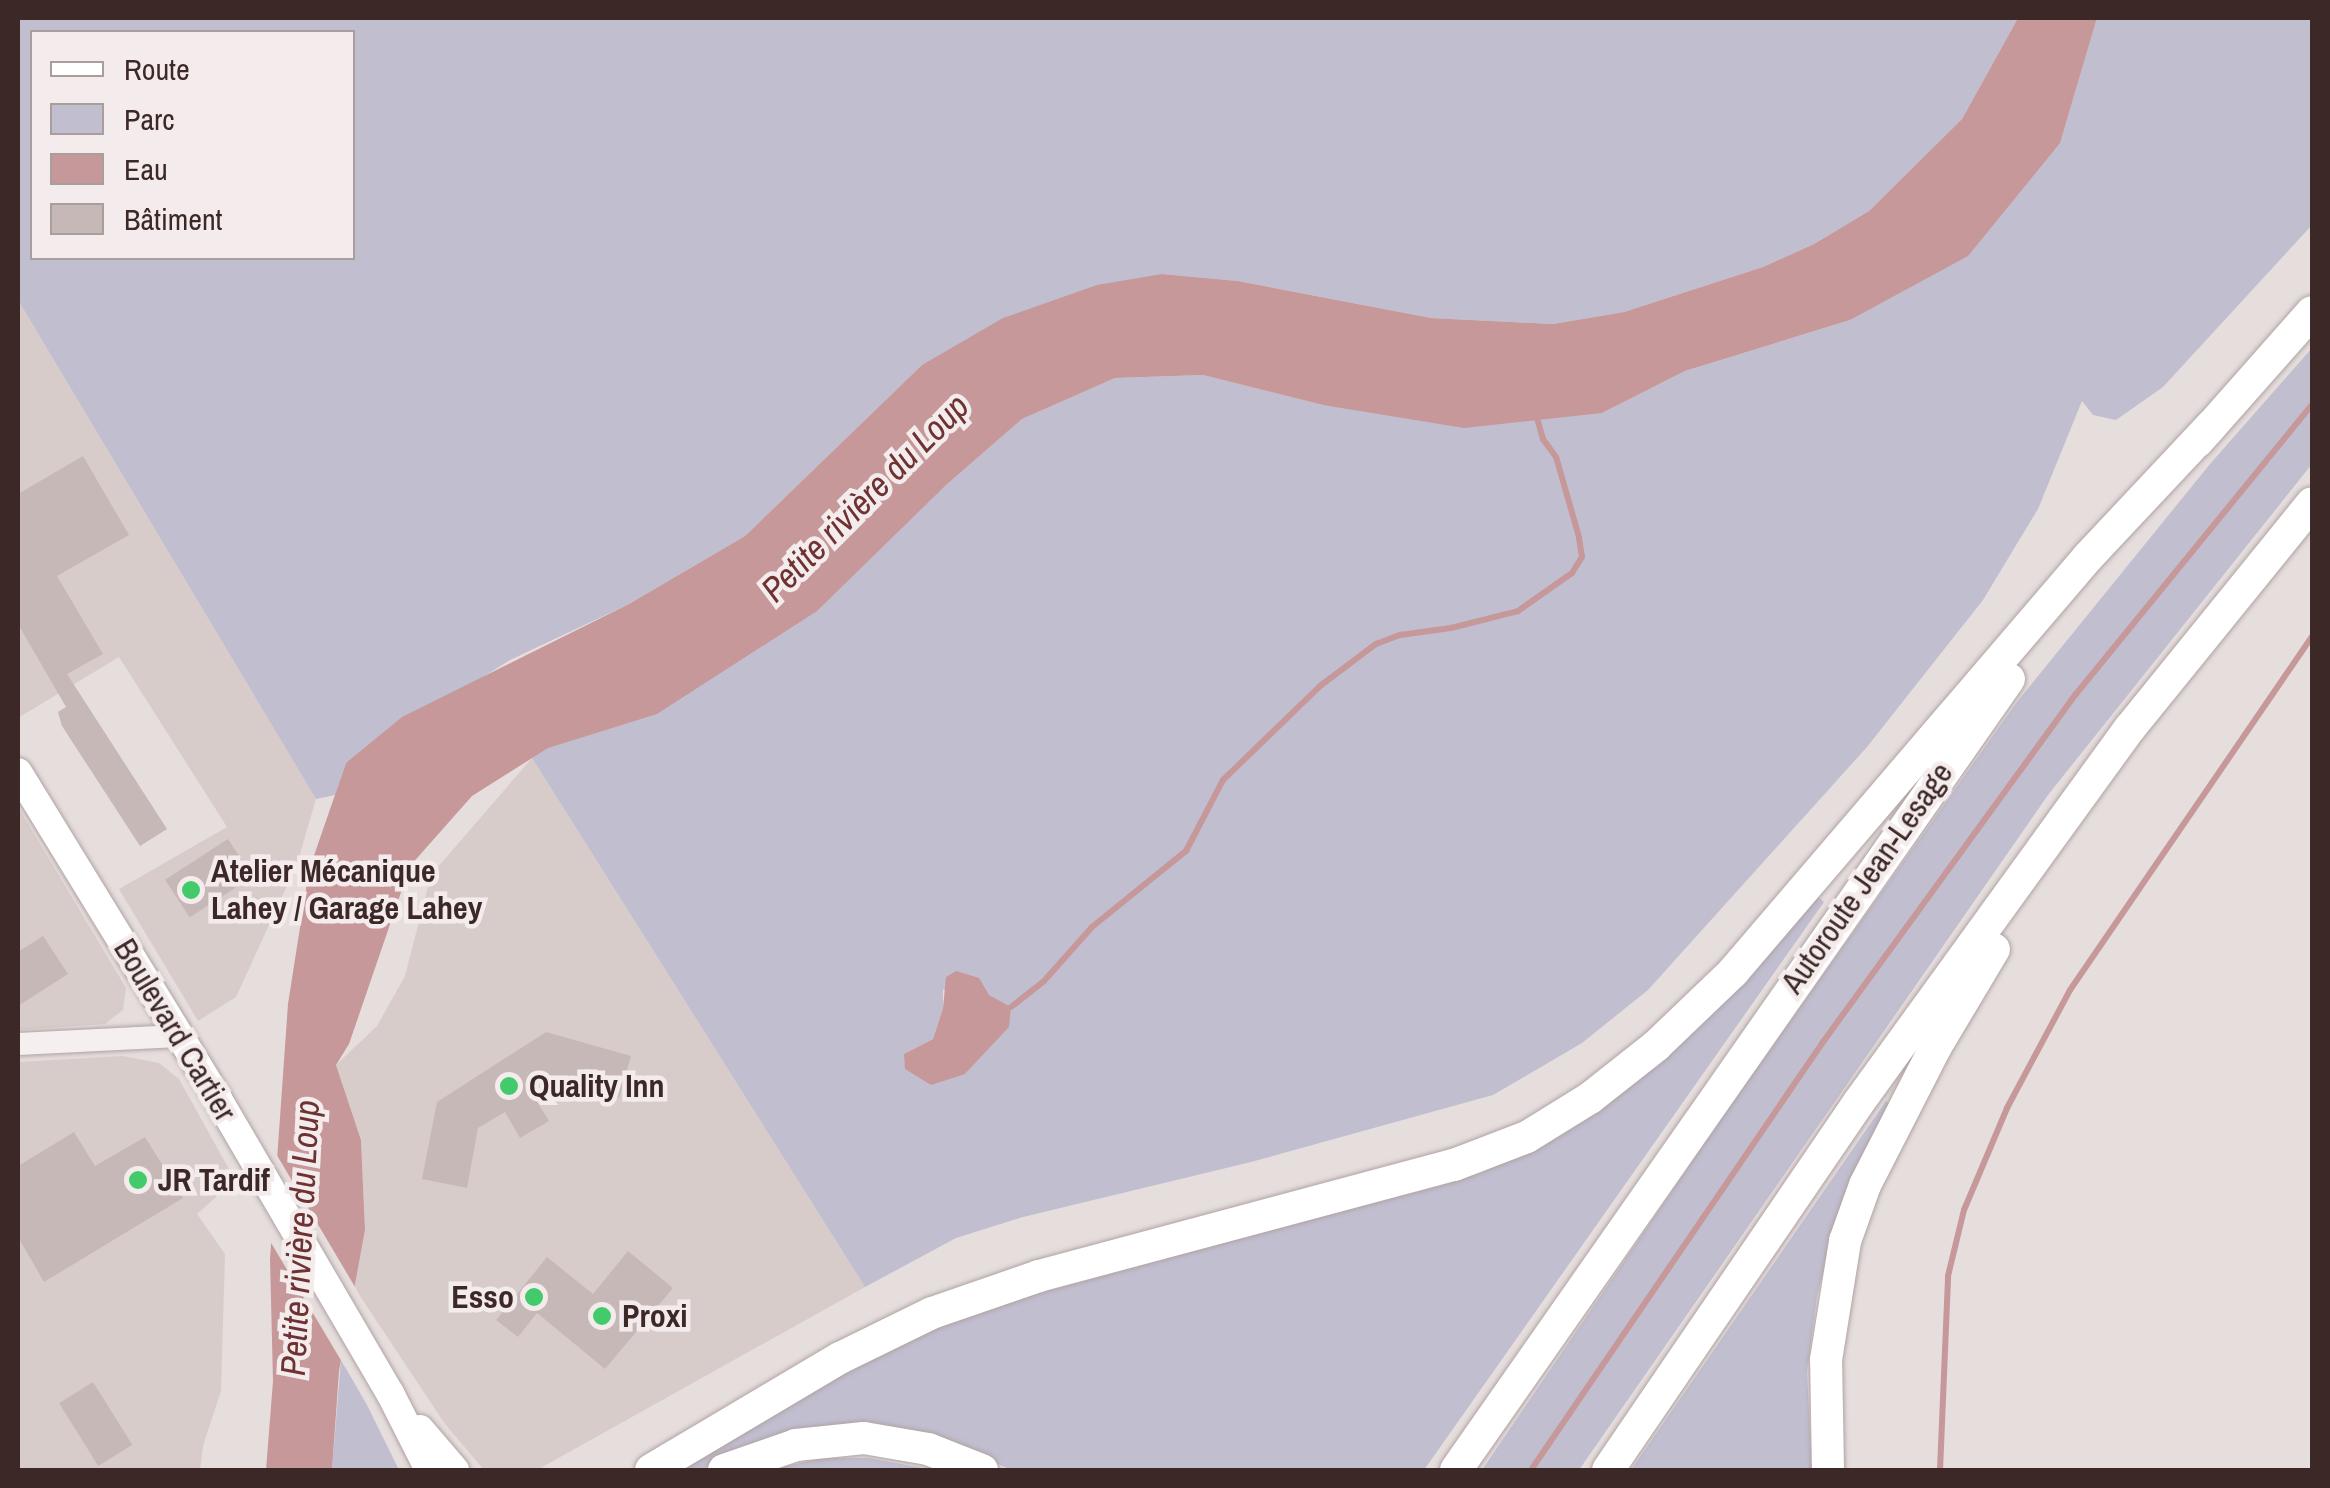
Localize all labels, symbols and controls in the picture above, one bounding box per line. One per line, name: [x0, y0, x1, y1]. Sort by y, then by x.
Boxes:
legend: [30, 30, 355, 260]
text: Route: [124, 49, 190, 89]
text: Parc: [124, 99, 175, 139]
text: Eau: [124, 149, 168, 189]
text: Bâtiment: [124, 199, 222, 239]
water label: Petite rivière du Loup: [753, 386, 977, 610]
street label: Autoroute Jean-Lesage: [1773, 755, 1961, 1001]
place label: Atelier Mécanique Lahey / Garage Lahey: [211, 853, 482, 928]
marker: Atelier Mécanique Lahey / Garage Lahey: [180, 879, 202, 901]
street label: Boulevard Cartier: [106, 932, 244, 1128]
place label: Quality Inn: [529, 1067, 665, 1105]
marker: Quality Inn: [498, 1075, 520, 1097]
water label: Petite rivière du Loup: [272, 1099, 328, 1377]
place label: JR Tardif: [158, 1161, 270, 1199]
marker: JR Tardif: [127, 1169, 149, 1191]
place label: Esso: [451, 1278, 514, 1316]
marker: Esso: [523, 1286, 545, 1308]
place label: Proxi: [622, 1297, 688, 1335]
marker: Proxi: [591, 1305, 613, 1327]

